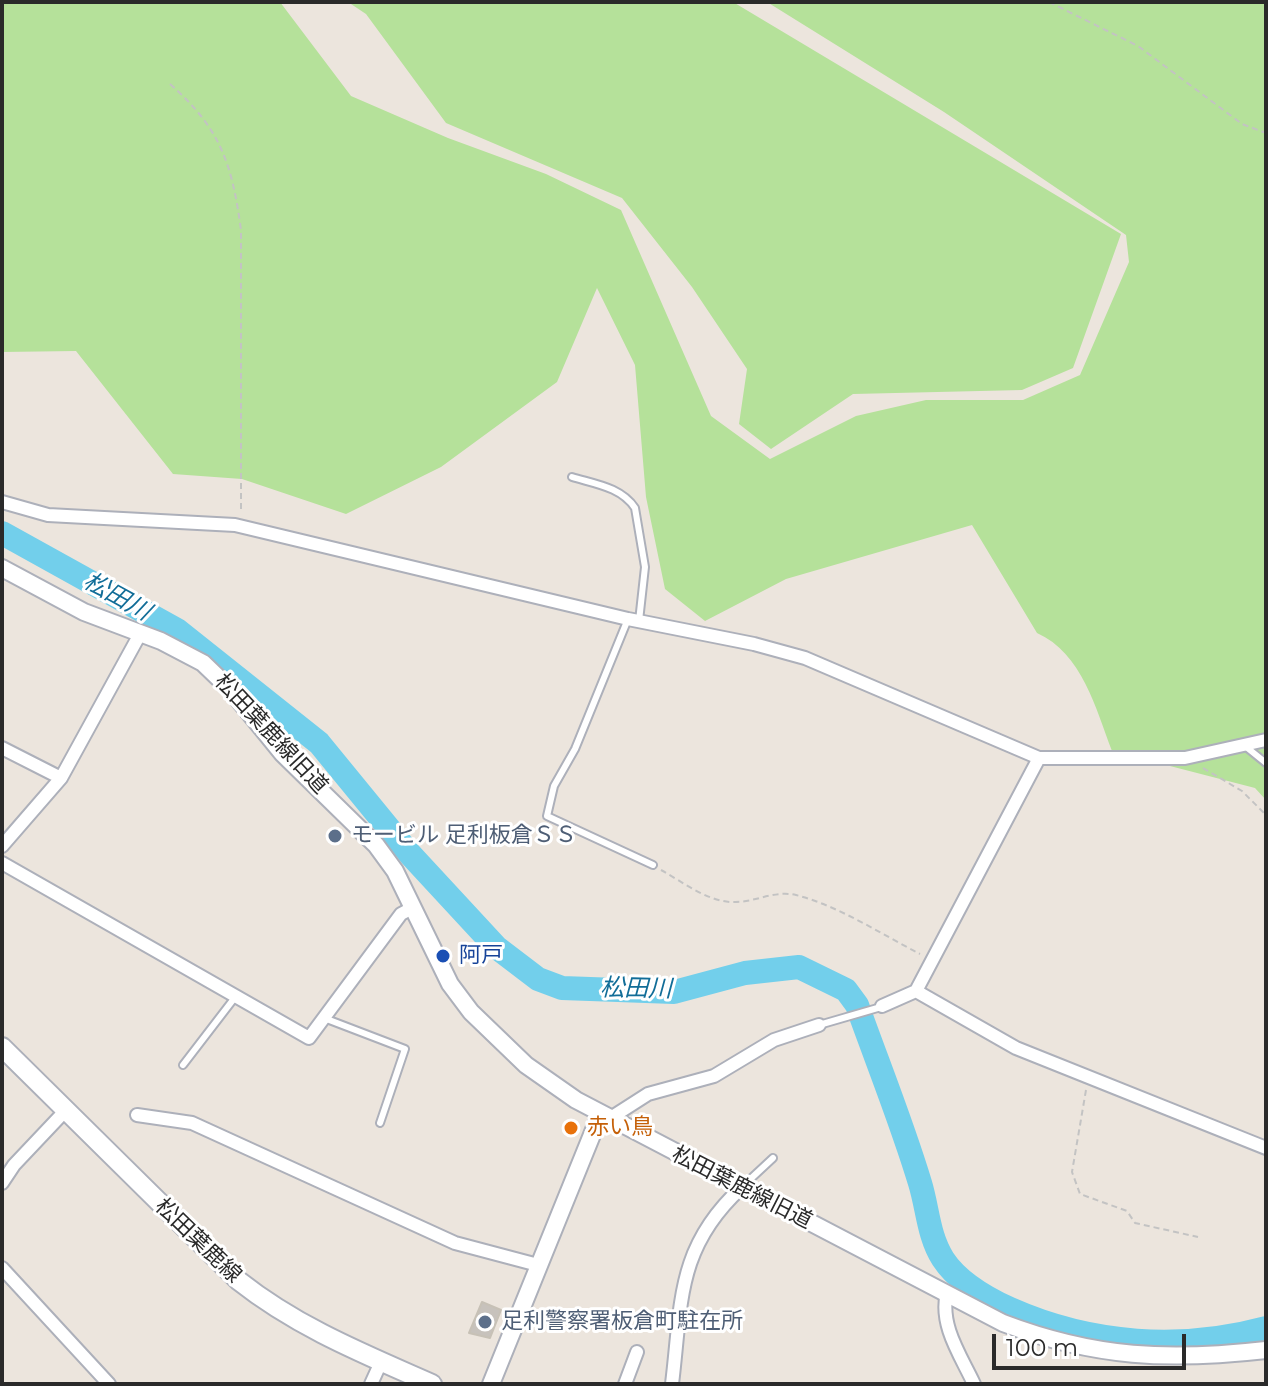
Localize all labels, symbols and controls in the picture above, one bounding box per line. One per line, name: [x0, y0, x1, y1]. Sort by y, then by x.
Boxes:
water label: 松田川: [79, 567, 155, 627]
street label: 松田葉鹿線旧道: [209, 669, 333, 799]
place label: モービル 足利板倉ＳＳ: [351, 823, 577, 849]
marker: モービル 足利板倉ＳＳ: [326, 827, 344, 845]
place label: 阿戸: [459, 943, 503, 969]
marker: 阿戸: [434, 947, 452, 965]
water label: 松田川: [600, 974, 672, 1004]
place label: 赤い鳥: [587, 1115, 653, 1141]
marker: 赤い鳥: [562, 1119, 580, 1137]
street label: 松田葉鹿線旧道: [667, 1141, 817, 1235]
street label: 松田葉鹿線: [149, 1193, 247, 1289]
place label: 足利警察署板倉町駐在所: [501, 1309, 743, 1335]
marker: 足利警察署板倉町駐在所: [476, 1313, 494, 1331]
scale bar: [996, 1318, 1190, 1368]
text: 100 m: [1006, 1333, 1078, 1362]

